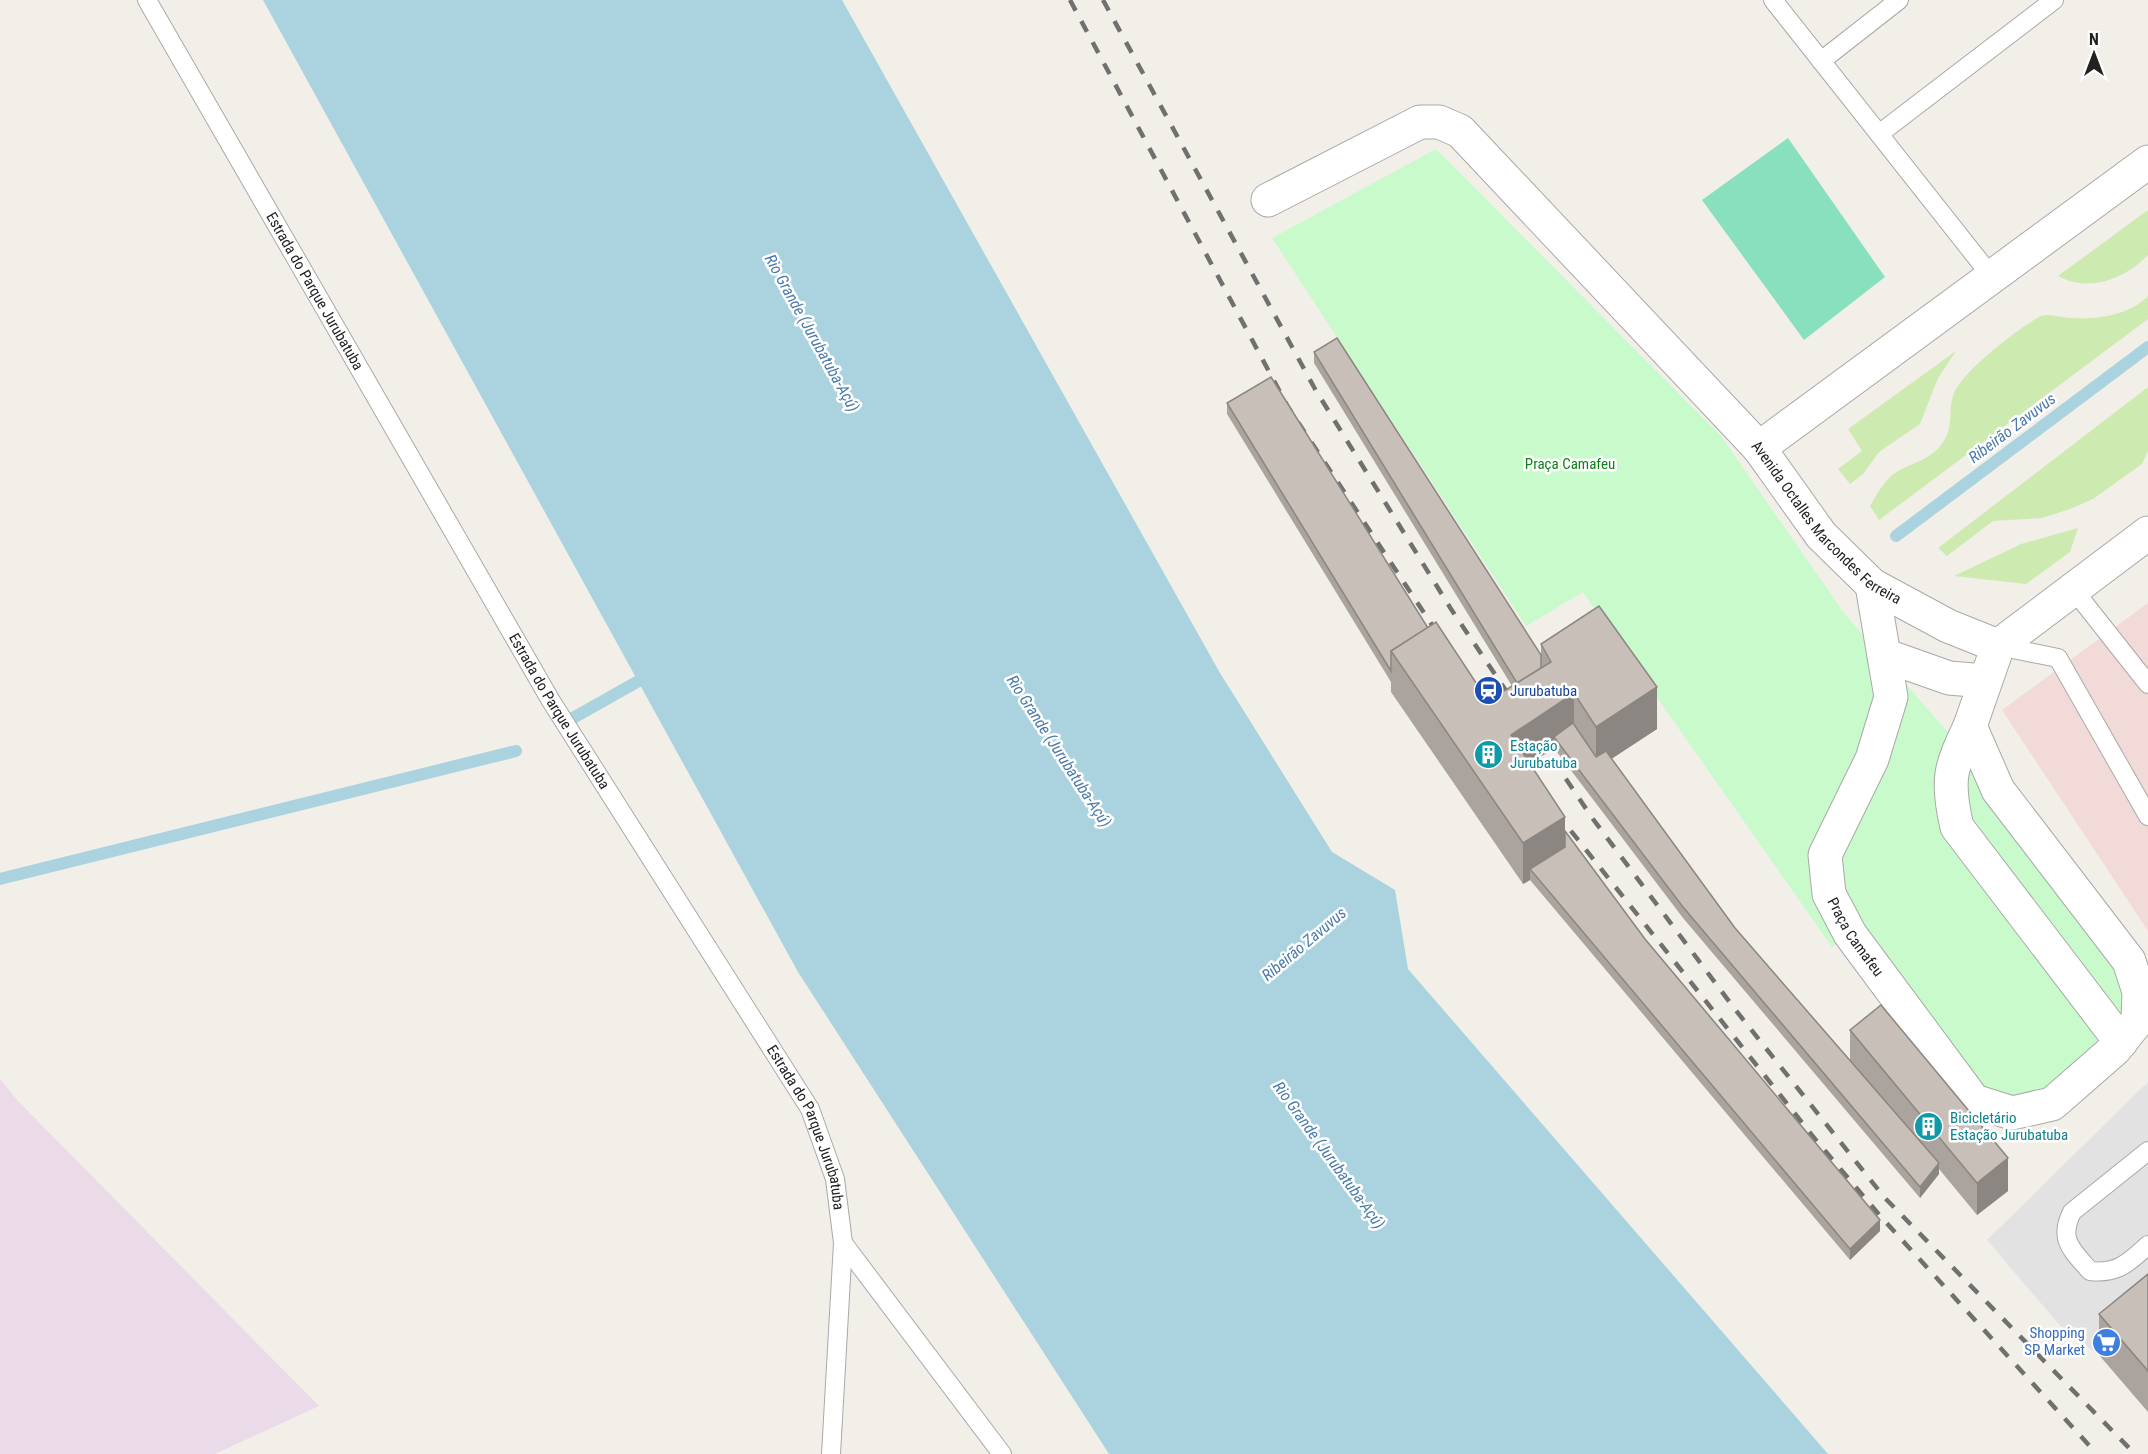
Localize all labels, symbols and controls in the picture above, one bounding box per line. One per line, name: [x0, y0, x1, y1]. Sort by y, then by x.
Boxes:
north arrow: [2064, 24, 2124, 84]
text: N: [2089, 30, 2099, 49]
street label: Estrada do Parque Jurubatuba: [262, 209, 367, 373]
water label: Rio Grande (Jurubatuba-Açú): [761, 251, 863, 415]
water label: Ribeirão Zavuvus: [1965, 389, 2059, 467]
street label: Avenida Octalles Marcondes Ferreira: [1748, 437, 1904, 608]
park label: Praça Camafeu: [1525, 455, 1615, 473]
street label: Estrada do Parque Jurubatuba: [505, 630, 614, 792]
water label: Rio Grande (Jurubatuba-Açú): [1003, 672, 1115, 831]
station icon: Jurubatuba: [1473, 675, 1505, 707]
place label: Jurubatuba: [1510, 682, 1577, 700]
place label: Estação Jurubatuba: [1510, 737, 1577, 772]
building icon: Estação Jurubatuba: [1473, 739, 1505, 771]
street label: Praça Camafeu: [1823, 894, 1887, 980]
water label: Ribeirão Zavuvus: [1258, 903, 1350, 985]
street label: Estrada do Parque Jurubatuba: [763, 1042, 848, 1211]
water label: Rio Grande (Jurubatuba-Açú): [1269, 1078, 1389, 1232]
place label: Bicicletário Estação Jurubatuba: [1950, 1109, 2068, 1144]
building icon: Bicicletário Estação Jurubatuba: [1913, 1111, 1945, 1143]
place label: Shopping SP Market: [2024, 1324, 2085, 1359]
supermarket icon: Shopping SP Market: [2090, 1326, 2122, 1358]

